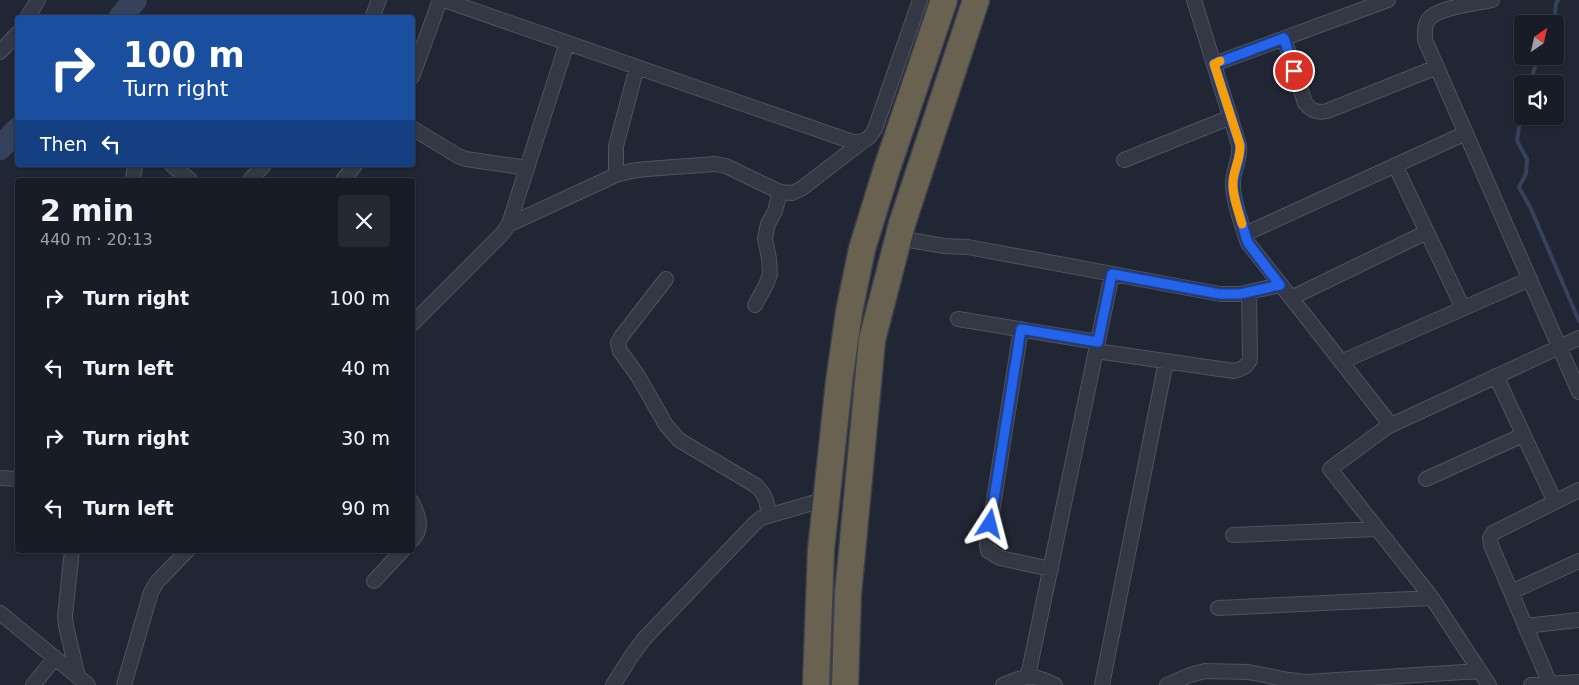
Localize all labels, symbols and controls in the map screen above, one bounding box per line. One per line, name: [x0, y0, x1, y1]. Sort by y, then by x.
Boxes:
north arrow: [1514, 15, 1564, 65]
map controls: [1514, 15, 1564, 125]
icon: right: [40, 35, 105, 100]
text: 100 m: [123, 35, 245, 75]
pin: [1273, 50, 1315, 92]
icon: arrive: [1280, 57, 1308, 85]
button: sound: [1514, 75, 1564, 125]
text: Turn right: [123, 76, 228, 101]
icon: left: [97, 130, 125, 158]
text: Then: [40, 133, 87, 155]
text: 2 min: [40, 193, 134, 228]
button: close: [338, 195, 390, 247]
text: 440 m · 20:13: [40, 230, 153, 249]
icon: right: [40, 284, 68, 312]
text: Turn right: [83, 287, 189, 309]
text: 100 m: [329, 287, 390, 309]
icon: left: [40, 354, 68, 382]
text: Turn left: [83, 357, 174, 379]
text: 40 m: [341, 357, 390, 379]
icon: right: [40, 424, 68, 452]
text: Turn right: [83, 427, 189, 449]
text: 30 m: [341, 427, 390, 449]
icon: left: [40, 494, 68, 522]
text: Turn left: [83, 497, 174, 519]
text: 90 m: [341, 497, 390, 519]
position arrow: [963, 497, 1015, 549]

